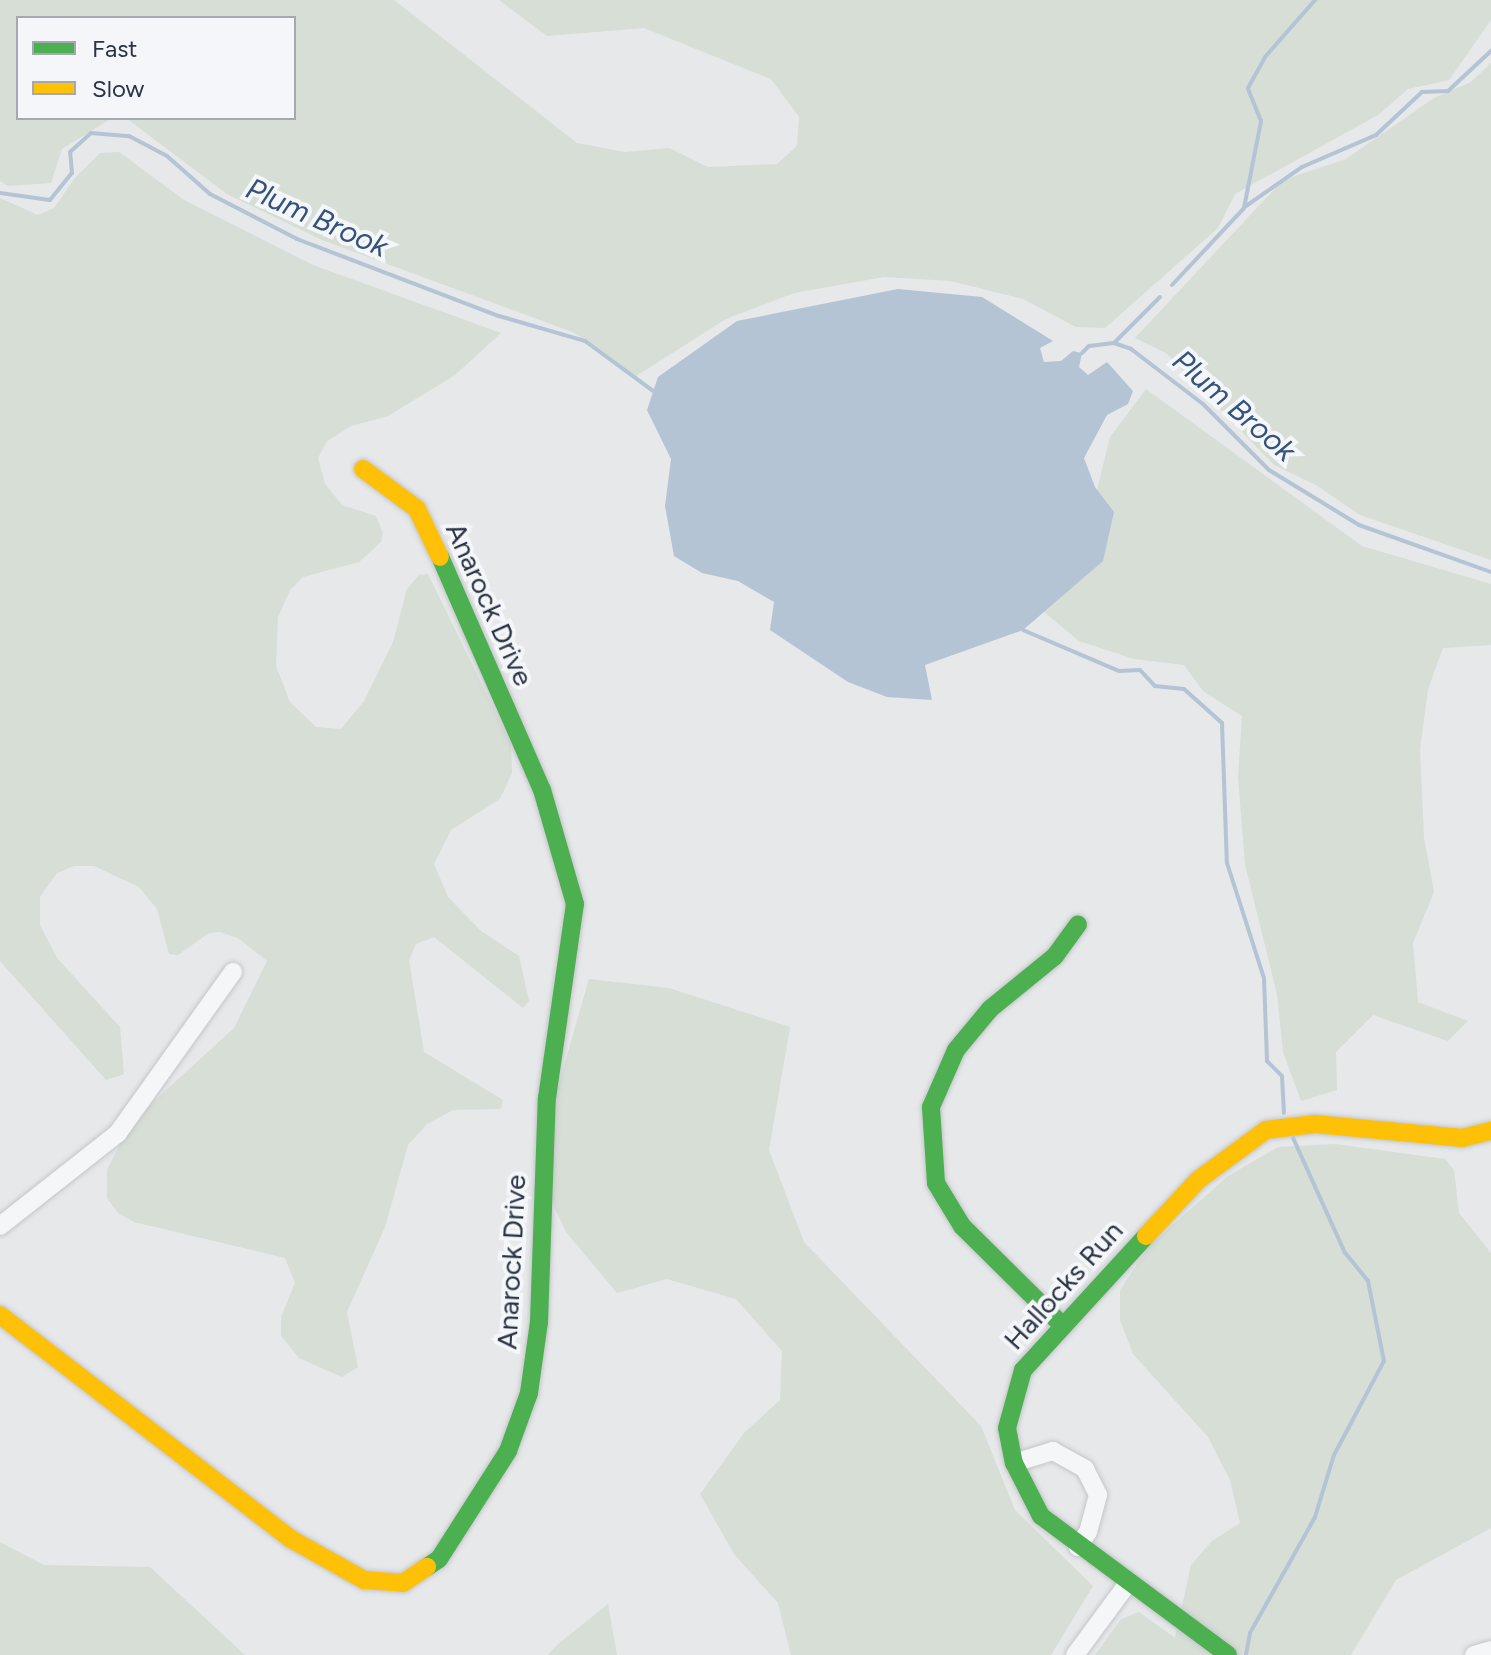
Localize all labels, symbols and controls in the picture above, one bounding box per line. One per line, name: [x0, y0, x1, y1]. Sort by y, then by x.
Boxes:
legend: [16, 16, 296, 120]
text: Fast: [92, 34, 137, 63]
text: Slow: [92, 74, 144, 103]
water label: Plum Brook: [240, 171, 394, 265]
water label: Plum Brook: [1165, 343, 1303, 469]
street label: Anarock Drive: [439, 517, 541, 691]
street label: Anarock Drive: [490, 1174, 532, 1350]
street label: Hallocks Run: [997, 1214, 1129, 1356]

